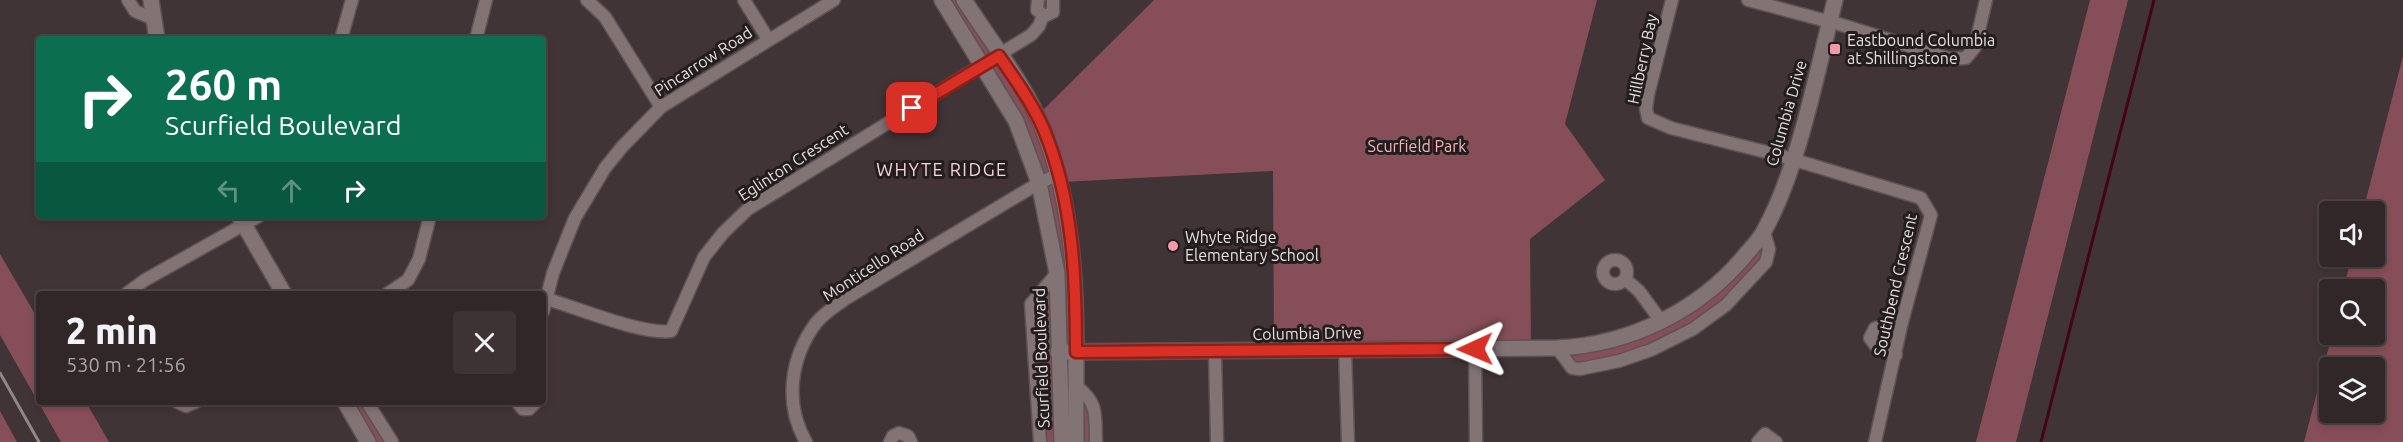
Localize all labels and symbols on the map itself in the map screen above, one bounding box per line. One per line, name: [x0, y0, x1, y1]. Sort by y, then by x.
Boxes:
street label: Hillberry Bay: [1624, 12, 1660, 106]
street label: Pincarrow Road: [651, 23, 755, 99]
place label: Eastbound Columbia at Shillingstone: [1847, 31, 1995, 67]
marker: Eastbound Columbia at Shillingstone: [1828, 42, 1842, 56]
street label: Columbia Drive: [1762, 58, 1810, 168]
pin: [886, 82, 937, 133]
street label: Eglinton Crescent: [735, 120, 852, 204]
park label: Scurfield Park: [1368, 137, 1466, 155]
district label: WHYTE RIDGE: [876, 159, 1008, 179]
street label: Southbend Crescent: [1870, 211, 1920, 358]
street label: Monticello Road: [819, 226, 927, 304]
place label: Whyte Ridge Elementary School: [1185, 228, 1319, 264]
marker: Whyte Ridge Elementary School: [1166, 239, 1180, 253]
street label: Scurfield Boulevard: [1030, 288, 1052, 428]
position arrow: [1443, 317, 1507, 381]
street label: Columbia Drive: [1252, 323, 1362, 343]

